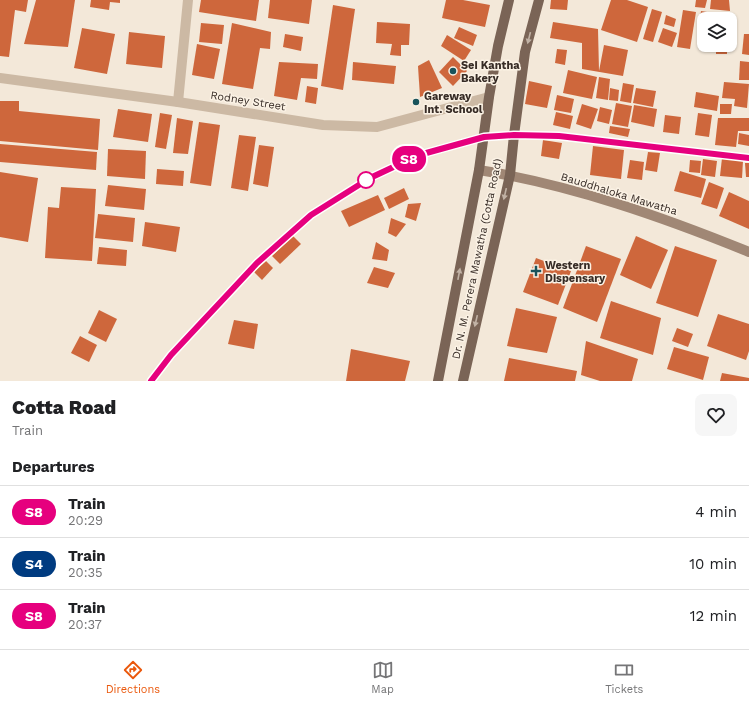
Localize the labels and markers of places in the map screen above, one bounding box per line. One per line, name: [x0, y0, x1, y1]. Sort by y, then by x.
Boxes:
place label: Sei Kantha Bakery: [461, 59, 520, 85]
marker: Sei Kantha Bakery: [448, 66, 458, 76]
place label: Gareway Int. School: [424, 90, 483, 116]
marker: Gareway Int. School: [411, 97, 421, 107]
unlabelled marker: [357, 171, 375, 189]
place label: Western Dispensary: [545, 259, 606, 285]
marker: Western Dispensary: [530, 265, 542, 277]

